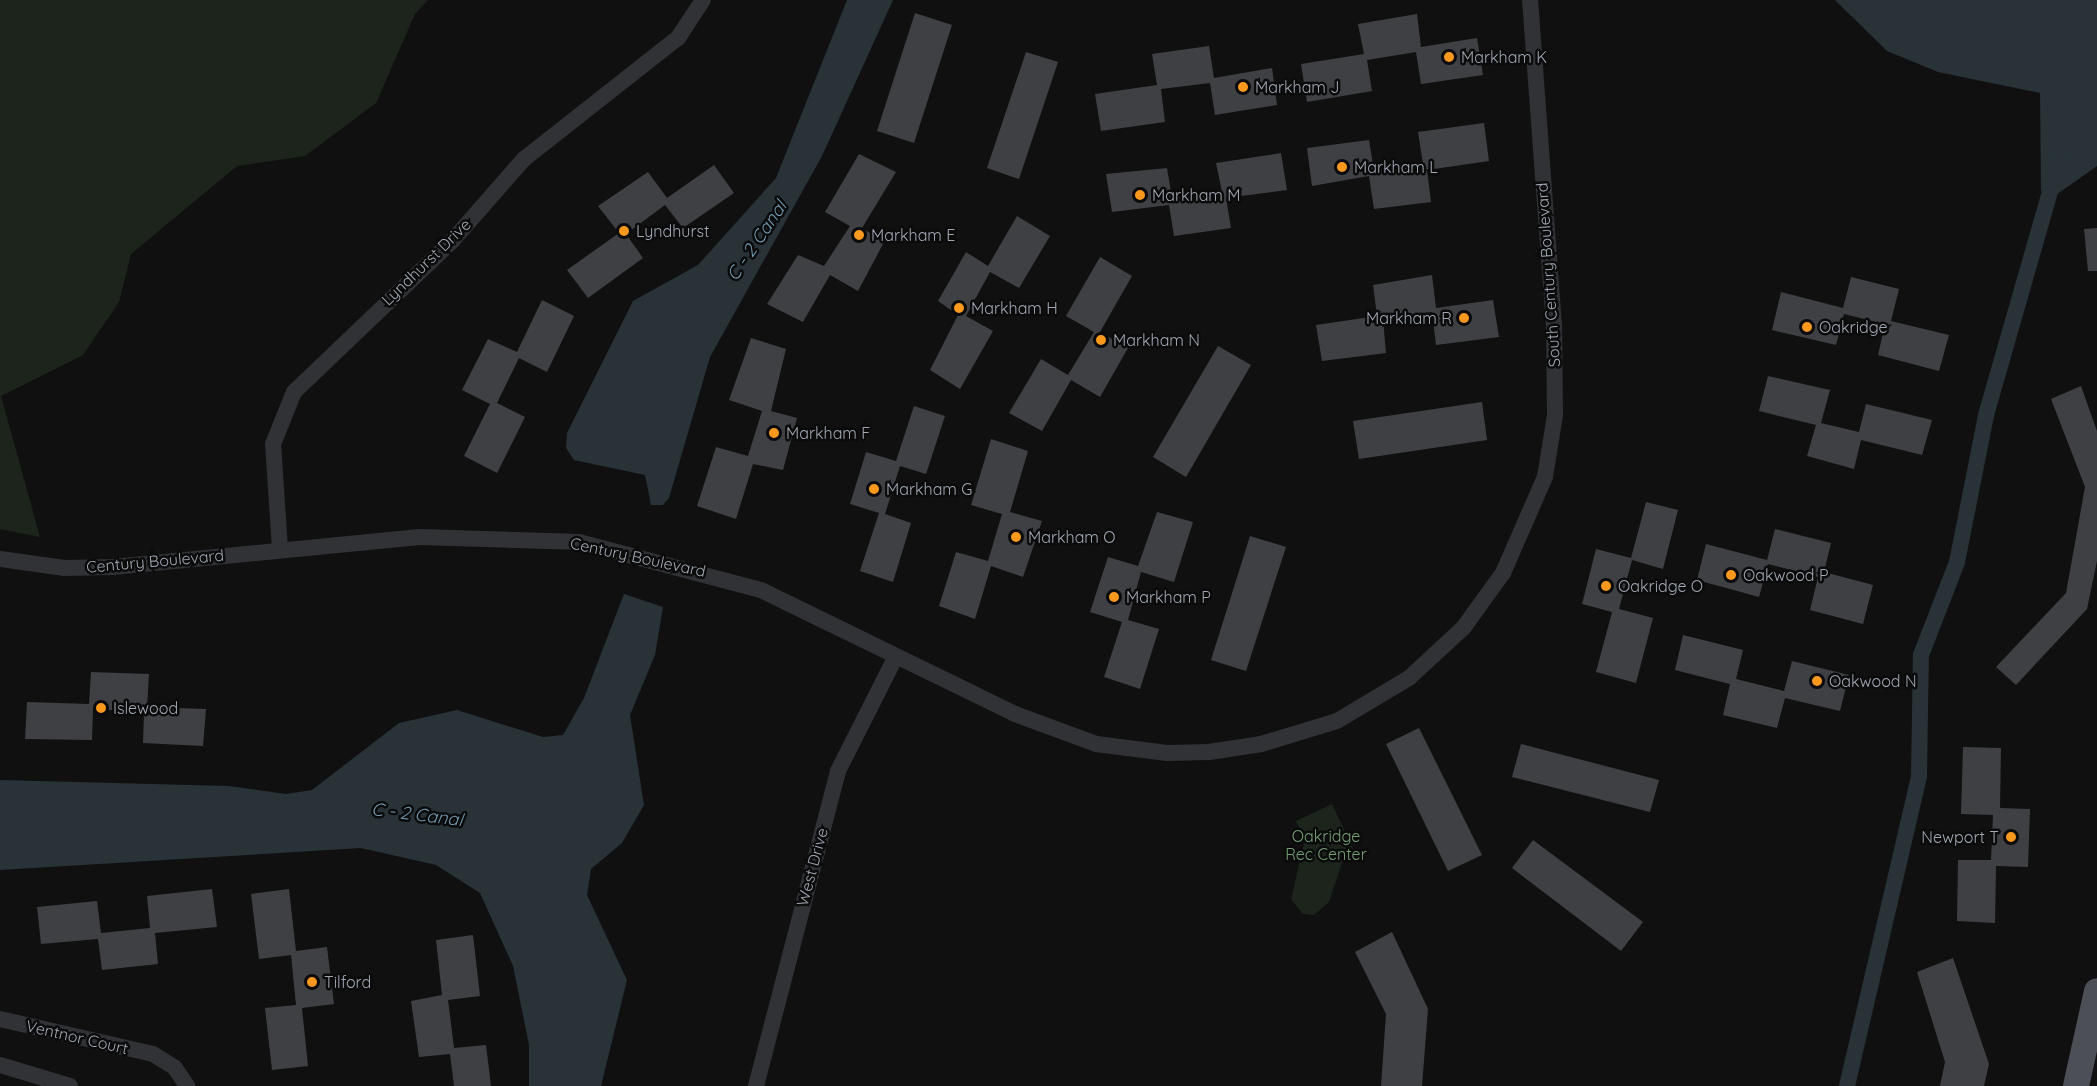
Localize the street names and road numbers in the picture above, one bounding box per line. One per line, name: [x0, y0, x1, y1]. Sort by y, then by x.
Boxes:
street label: South Century Boulevard: [1532, 182, 1564, 368]
street label: Lyndhurst Drive: [377, 215, 475, 309]
street label: Century Boulevard: [568, 533, 708, 581]
street label: Century Boulevard: [85, 545, 225, 577]
street label: West Drive: [792, 826, 832, 908]
street label: Ventnor Court: [24, 1016, 130, 1058]

